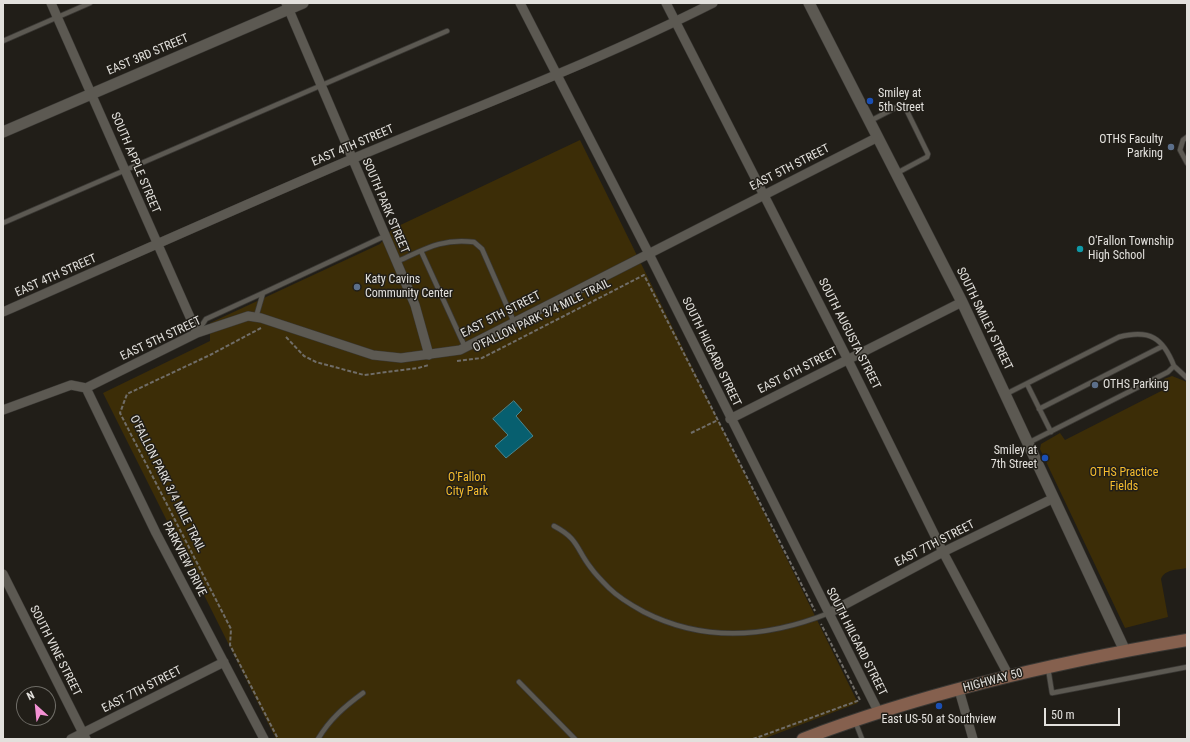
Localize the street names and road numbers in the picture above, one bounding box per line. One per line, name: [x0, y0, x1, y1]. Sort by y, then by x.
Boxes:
street label: EAST 3RD STREET: [105, 31, 191, 79]
street label: SOUTH APPLE STREET: [107, 110, 163, 216]
street label: EAST 4TH STREET: [310, 122, 396, 170]
street label: EAST 5TH STREET: [748, 142, 832, 194]
street label: SOUTH PARK STREET: [358, 156, 412, 256]
street label: EAST 4TH STREET: [13, 252, 99, 300]
street label: SOUTH SMILEY STREET: [953, 265, 1015, 373]
street label: O'FALLON PARK 3/4 MILE TRAIL: [471, 276, 613, 356]
street label: SOUTH AUGUSTA STREET: [815, 276, 883, 392]
street label: EAST 5TH STREET: [459, 289, 543, 341]
street label: SOUTH HILGARD STREET: [678, 295, 744, 409]
street label: EAST 5TH STREET: [118, 314, 204, 364]
street label: EAST 6TH STREET: [756, 345, 840, 397]
street label: O'FALLON PARK 3/4 MILE TRAIL: [126, 413, 208, 555]
street label: EAST 7TH STREET: [893, 518, 977, 570]
street label: PARKVIEW DRIVE: [159, 519, 209, 599]
street label: SOUTH HILGARD STREET: [822, 585, 890, 699]
street label: SOUTH VINE STREET: [26, 603, 84, 699]
street label: EAST 7TH STREET: [100, 664, 184, 716]
street label: HIGHWAY 50: [962, 666, 1024, 696]

